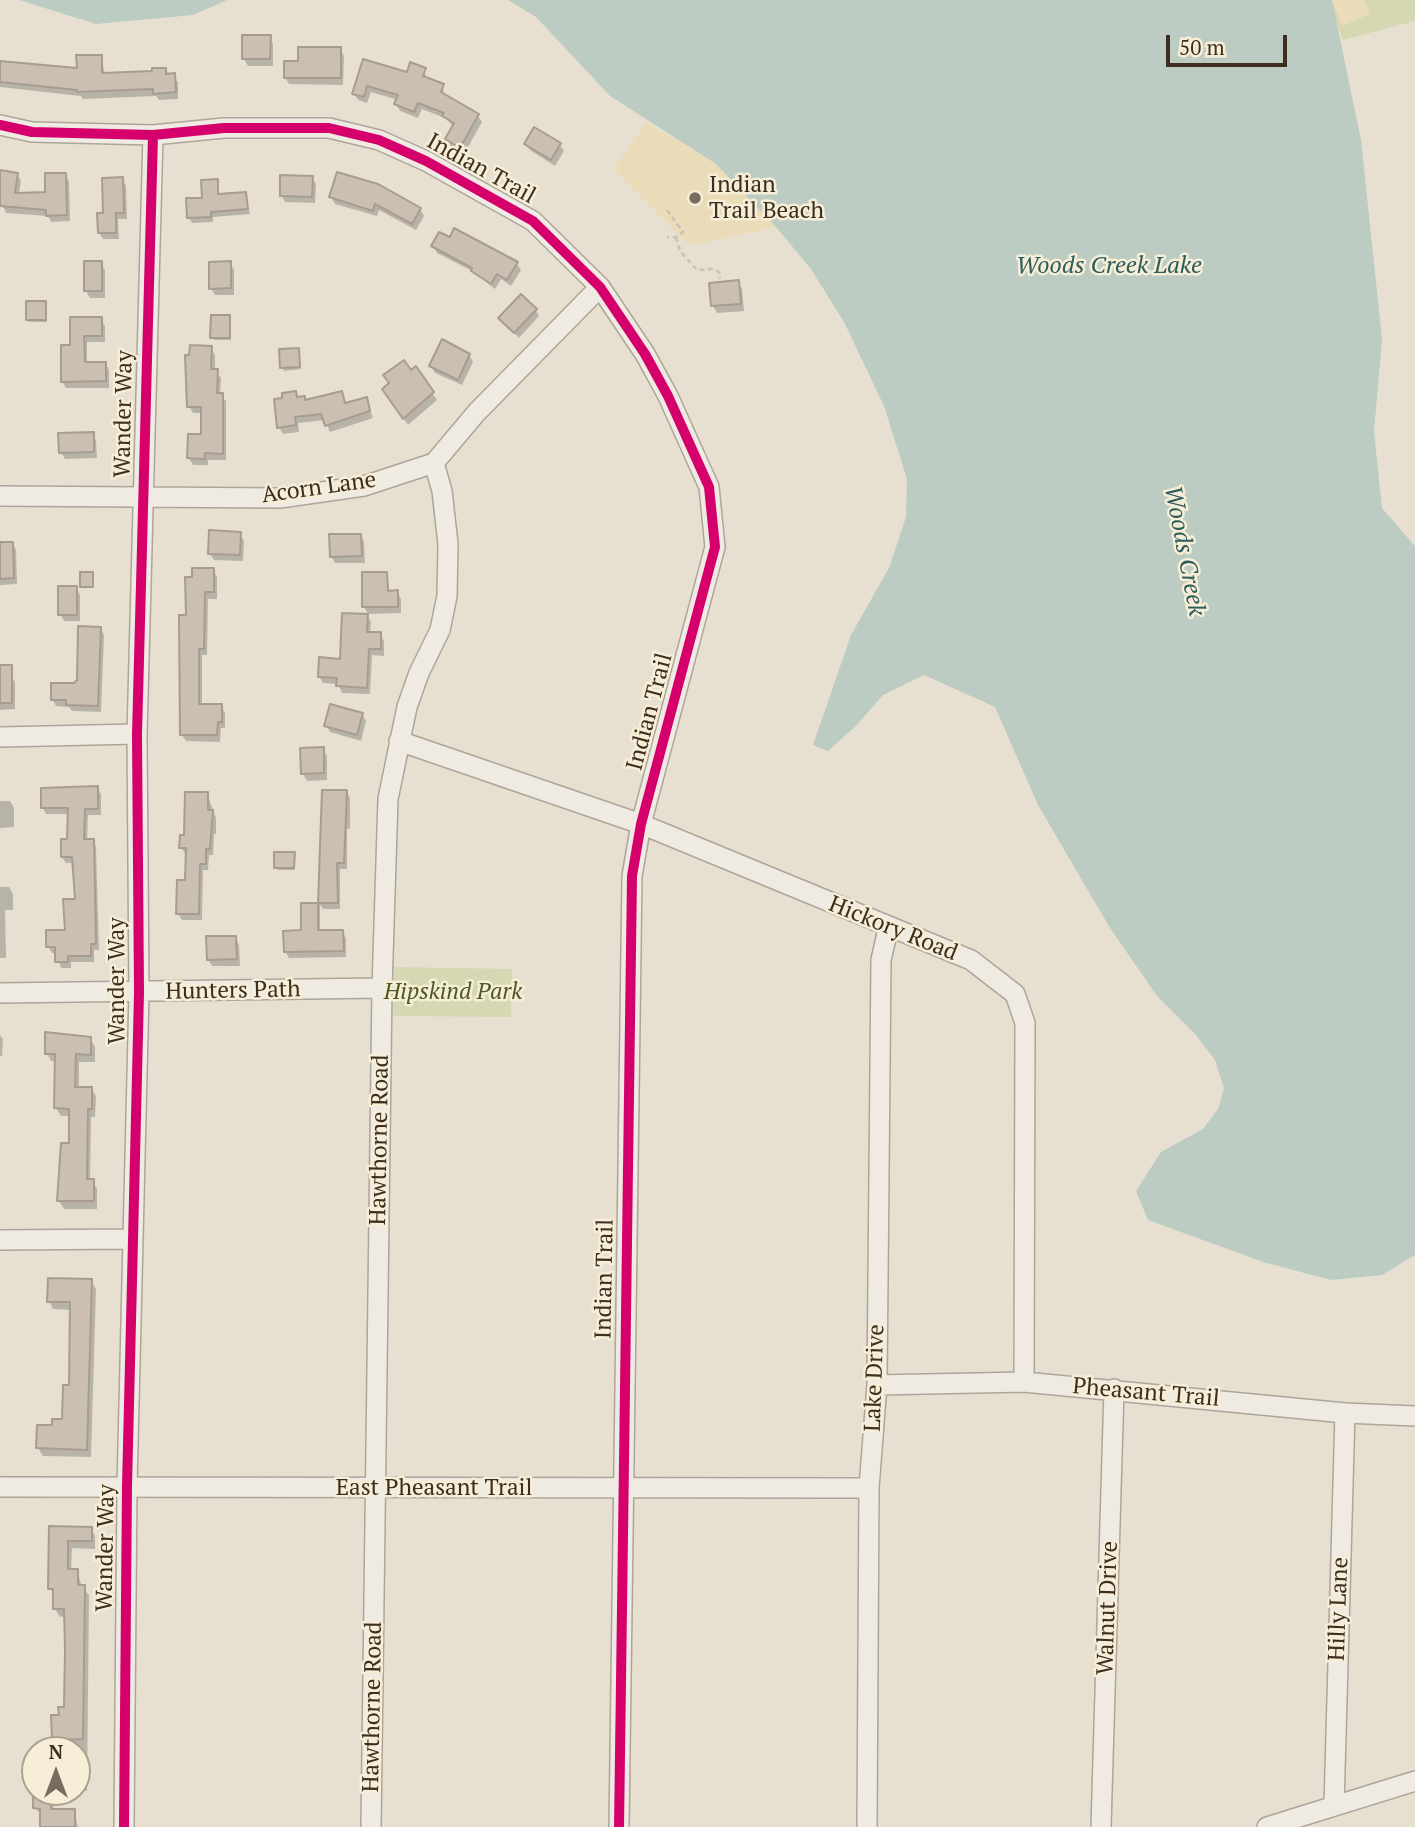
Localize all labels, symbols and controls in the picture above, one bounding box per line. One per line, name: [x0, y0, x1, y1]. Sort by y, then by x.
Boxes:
scale bar: [1170, 21, 1291, 65]
text: 50 m: [1179, 33, 1225, 61]
street label: Indian Trail: [422, 128, 540, 210]
place label: Indian Trail Beach: [709, 171, 824, 225]
marker: Indian Trail Beach: [687, 190, 703, 206]
water label: Woods Creek Lake: [1016, 252, 1202, 280]
street label: Wander Way: [109, 350, 139, 478]
street label: Acorn Lane: [260, 466, 378, 510]
water label: Woods Creek: [1157, 483, 1211, 619]
street label: Indian Trail: [621, 650, 679, 774]
street label: Hickory Road: [825, 891, 961, 967]
street label: Wander Way: [103, 917, 131, 1045]
street label: Hunters Path: [165, 976, 301, 1006]
park label: Hipskind Park: [384, 978, 522, 1006]
street label: Hawthorne Road: [365, 1054, 395, 1226]
street label: Indian Trail: [590, 1219, 620, 1339]
street label: Lake Drive: [859, 1324, 891, 1432]
street label: Pheasant Trail: [1071, 1373, 1221, 1413]
street label: East Pheasant Trail: [336, 1474, 532, 1502]
street label: Wander Way: [91, 1484, 121, 1612]
street label: Walnut Drive: [1092, 1540, 1124, 1676]
street label: Hilly Lane: [1323, 1556, 1355, 1662]
street label: Hawthorne Road: [358, 1621, 388, 1793]
north arrow: [21, 1736, 91, 1806]
text: N: [49, 1739, 63, 1764]

